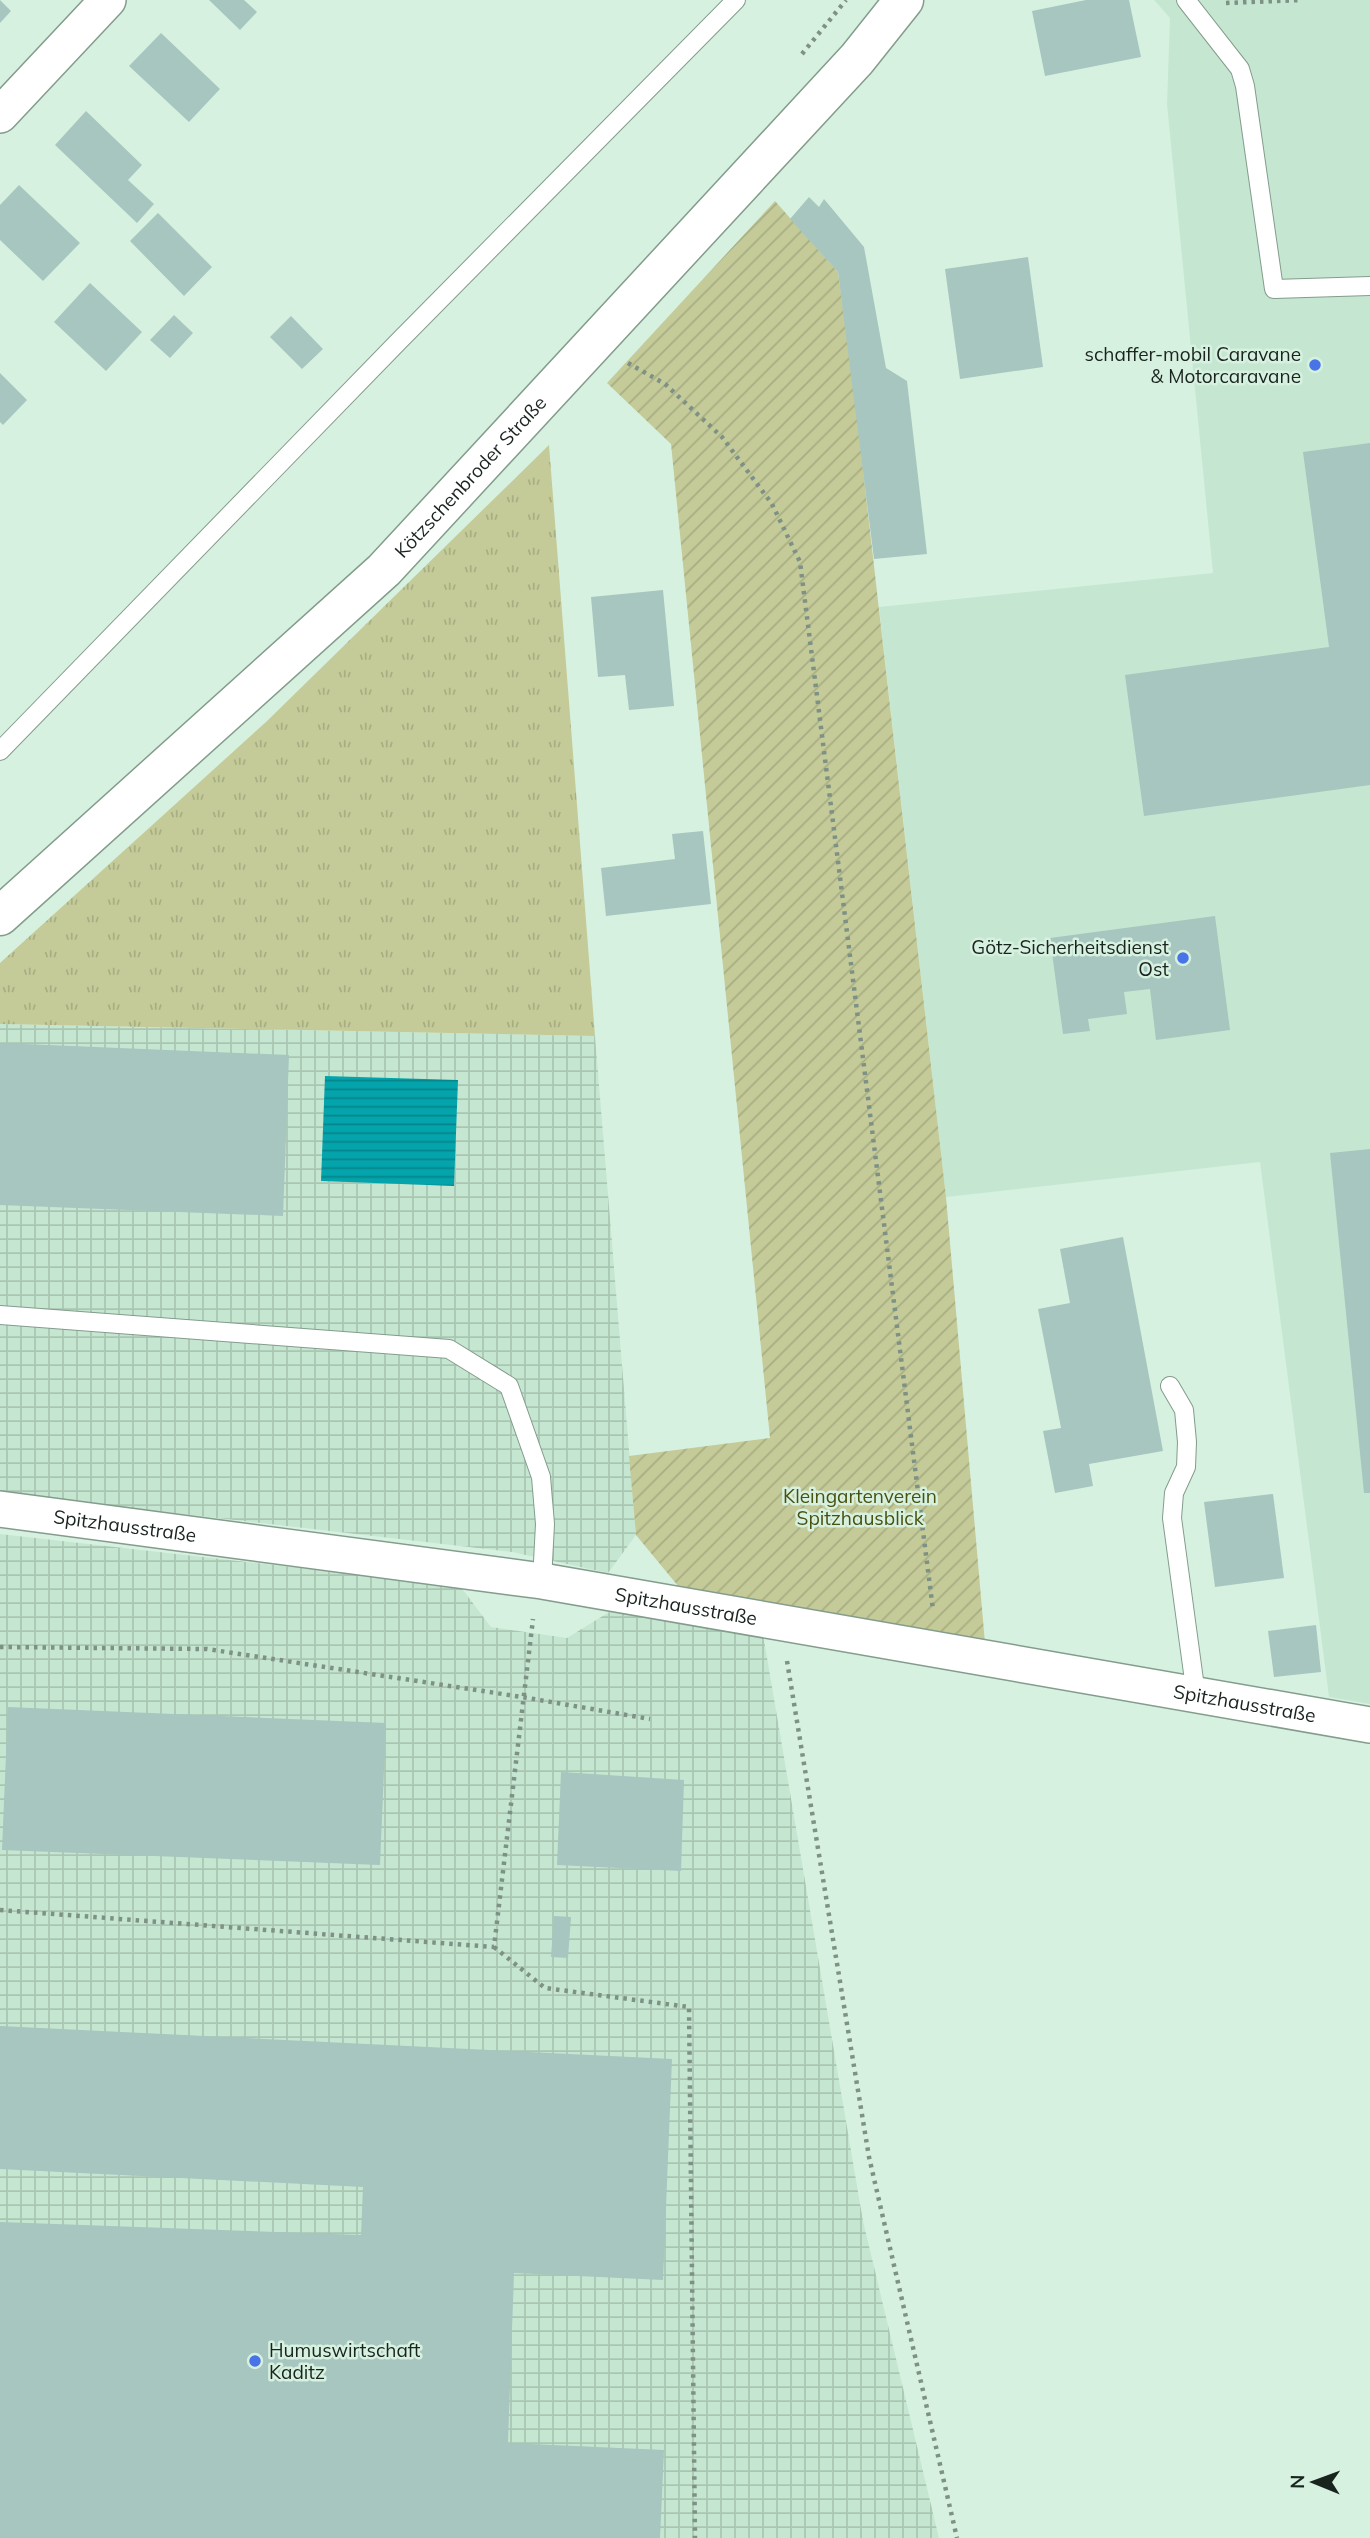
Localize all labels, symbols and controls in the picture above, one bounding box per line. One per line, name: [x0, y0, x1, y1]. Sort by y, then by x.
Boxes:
place label: schaffer-mobil Caravane & Motorcaravane: [1085, 342, 1301, 388]
marker: schaffer-mobil Caravane & Motorcaravane: [1307, 357, 1323, 373]
street label: Kötzschenbroder Straße: [389, 391, 551, 563]
place label: Götz-Sicherheitsdienst Ost: [971, 935, 1169, 981]
marker: Götz-Sicherheitsdienst Ost: [1175, 950, 1191, 966]
park label: Kleingartenverein Spitzhausblick: [783, 1484, 937, 1530]
street label: Spitzhausstraße: [52, 1504, 198, 1547]
street label: Spitzhausstraße: [613, 1582, 759, 1630]
street label: Spitzhausstraße: [1172, 1679, 1318, 1727]
place label: Humuswirtschaft Kaditz: [269, 2338, 421, 2384]
marker: Humuswirtschaft Kaditz: [247, 2353, 263, 2369]
north arrow: [1279, 2447, 1349, 2517]
text: N: [1285, 2474, 1309, 2489]

